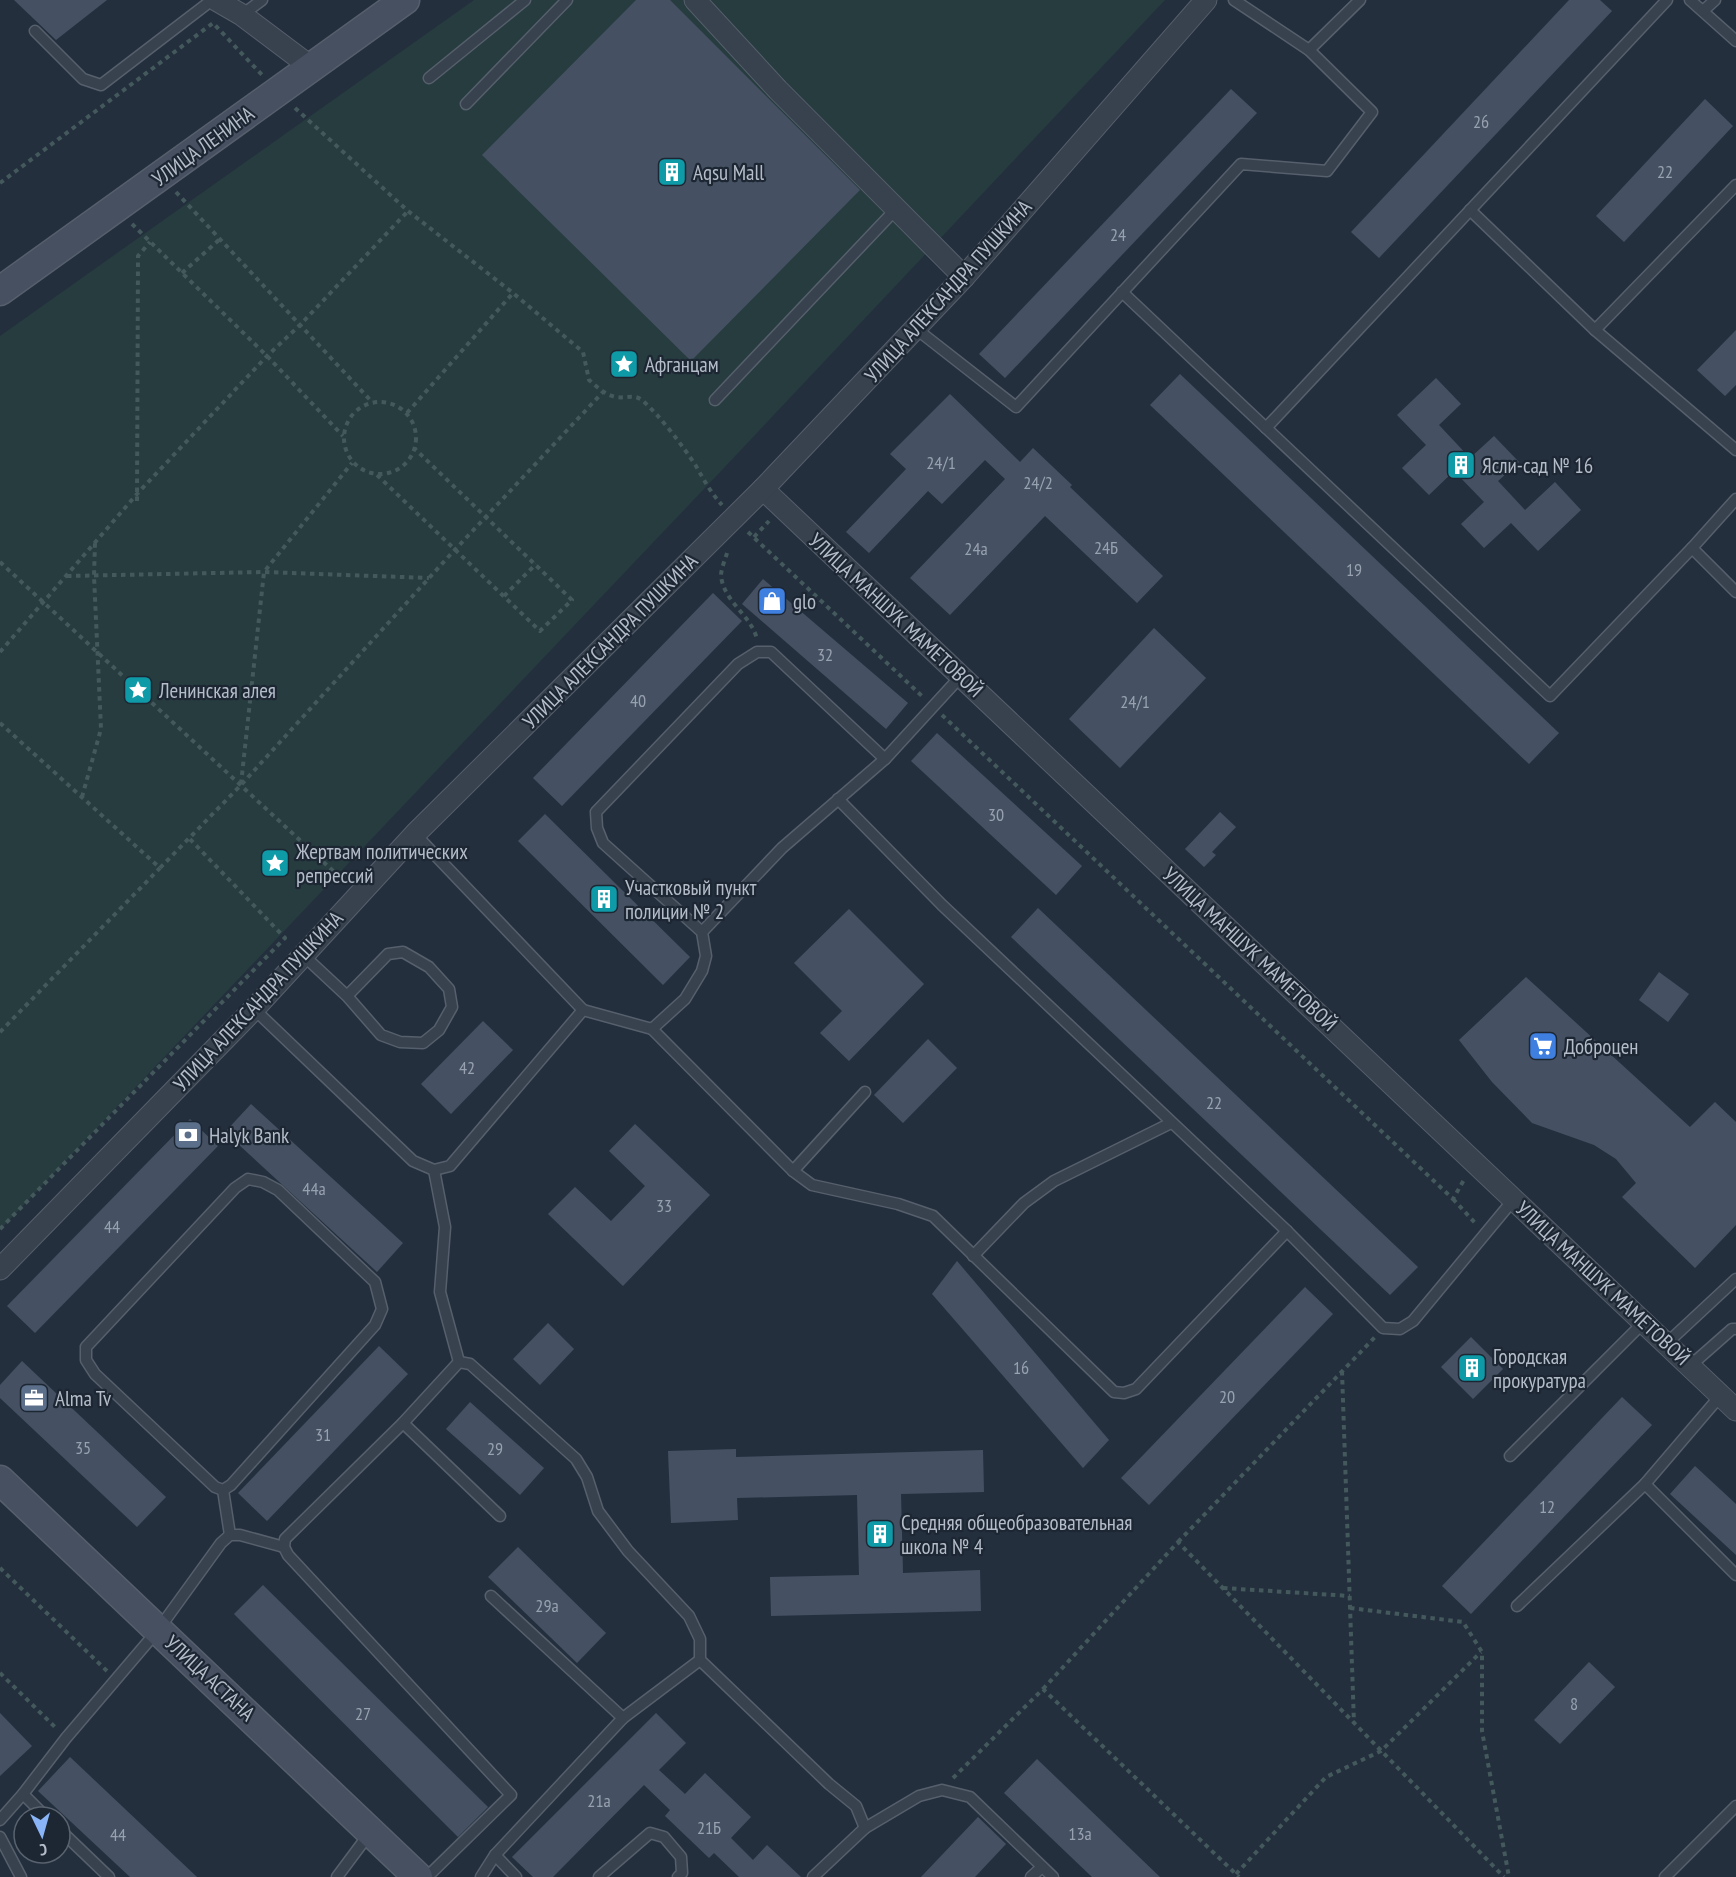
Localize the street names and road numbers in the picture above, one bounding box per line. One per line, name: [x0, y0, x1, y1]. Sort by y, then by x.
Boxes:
street label: УЛИЦА ЛЕНИНА: [147, 100, 259, 192]
street label: УЛИЦА АЛЕКСАНДРА ПУШКИНА: [859, 194, 1037, 388]
street label: УЛИЦА МАНШУК МАМЕТОВОЙ: [803, 527, 989, 703]
street label: УЛИЦА АЛЕКСАНДРА ПУШКИНА: [517, 548, 703, 734]
street label: УЛИЦА МАНШУК МАМЕТОВОЙ: [1157, 861, 1343, 1037]
street label: УЛИЦА АЛЕКСАНДРА ПУШКИНА: [167, 905, 349, 1097]
street label: УЛИЦА МАНШУК МАМЕТОВОЙ: [1510, 1195, 1696, 1371]
street label: УЛИЦА АСТАНА: [159, 1629, 261, 1727]

